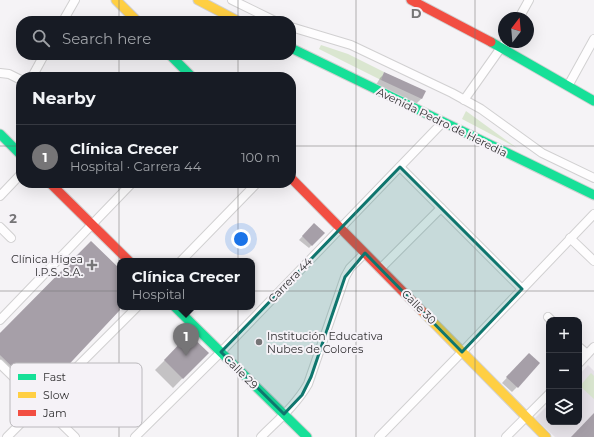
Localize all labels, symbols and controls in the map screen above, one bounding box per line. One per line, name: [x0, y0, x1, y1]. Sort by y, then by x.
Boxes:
text: D: [411, 5, 422, 21]
north arrow: [498, 12, 534, 48]
search box: [16, 16, 296, 60]
icon: search: [30, 27, 52, 49]
text: Search here: [62, 29, 151, 48]
street label: Avenida Pedro de Heredia: [374, 84, 510, 160]
text: Nearby: [32, 88, 96, 108]
text: Clínica Crecer: [70, 139, 179, 158]
text: 1: [42, 149, 48, 165]
text: 100 m: [241, 149, 280, 165]
text: Hospital · Carrera 44: [70, 158, 201, 174]
text: 2: [9, 210, 17, 226]
your location: [231, 229, 251, 249]
place label: Clínica Higea I.P.S. S.A.: [11, 252, 83, 279]
street label: Carrera 44: [265, 254, 315, 305]
popup: [117, 258, 255, 310]
marker: Clínica Higea I.P.S. S.A.: [86, 259, 98, 271]
text: Clínica Crecer: [132, 267, 240, 286]
text: Hospital: [132, 286, 185, 302]
street label: Calle 30: [399, 287, 439, 327]
map controls: [546, 317, 582, 425]
button: +: [546, 317, 582, 353]
pin: 1: [173, 323, 199, 356]
place label: Institución Educativa Nubes de Colores: [267, 329, 383, 356]
marker: Institución Educativa Nubes de Colores: [254, 337, 264, 347]
street label: Calle 29: [221, 352, 261, 392]
button: −: [546, 353, 582, 389]
legend: [10, 363, 142, 427]
text: Fast: [43, 370, 67, 384]
text: Slow: [43, 388, 69, 402]
button: layers: [546, 389, 582, 425]
text: Jam: [42, 406, 67, 420]

